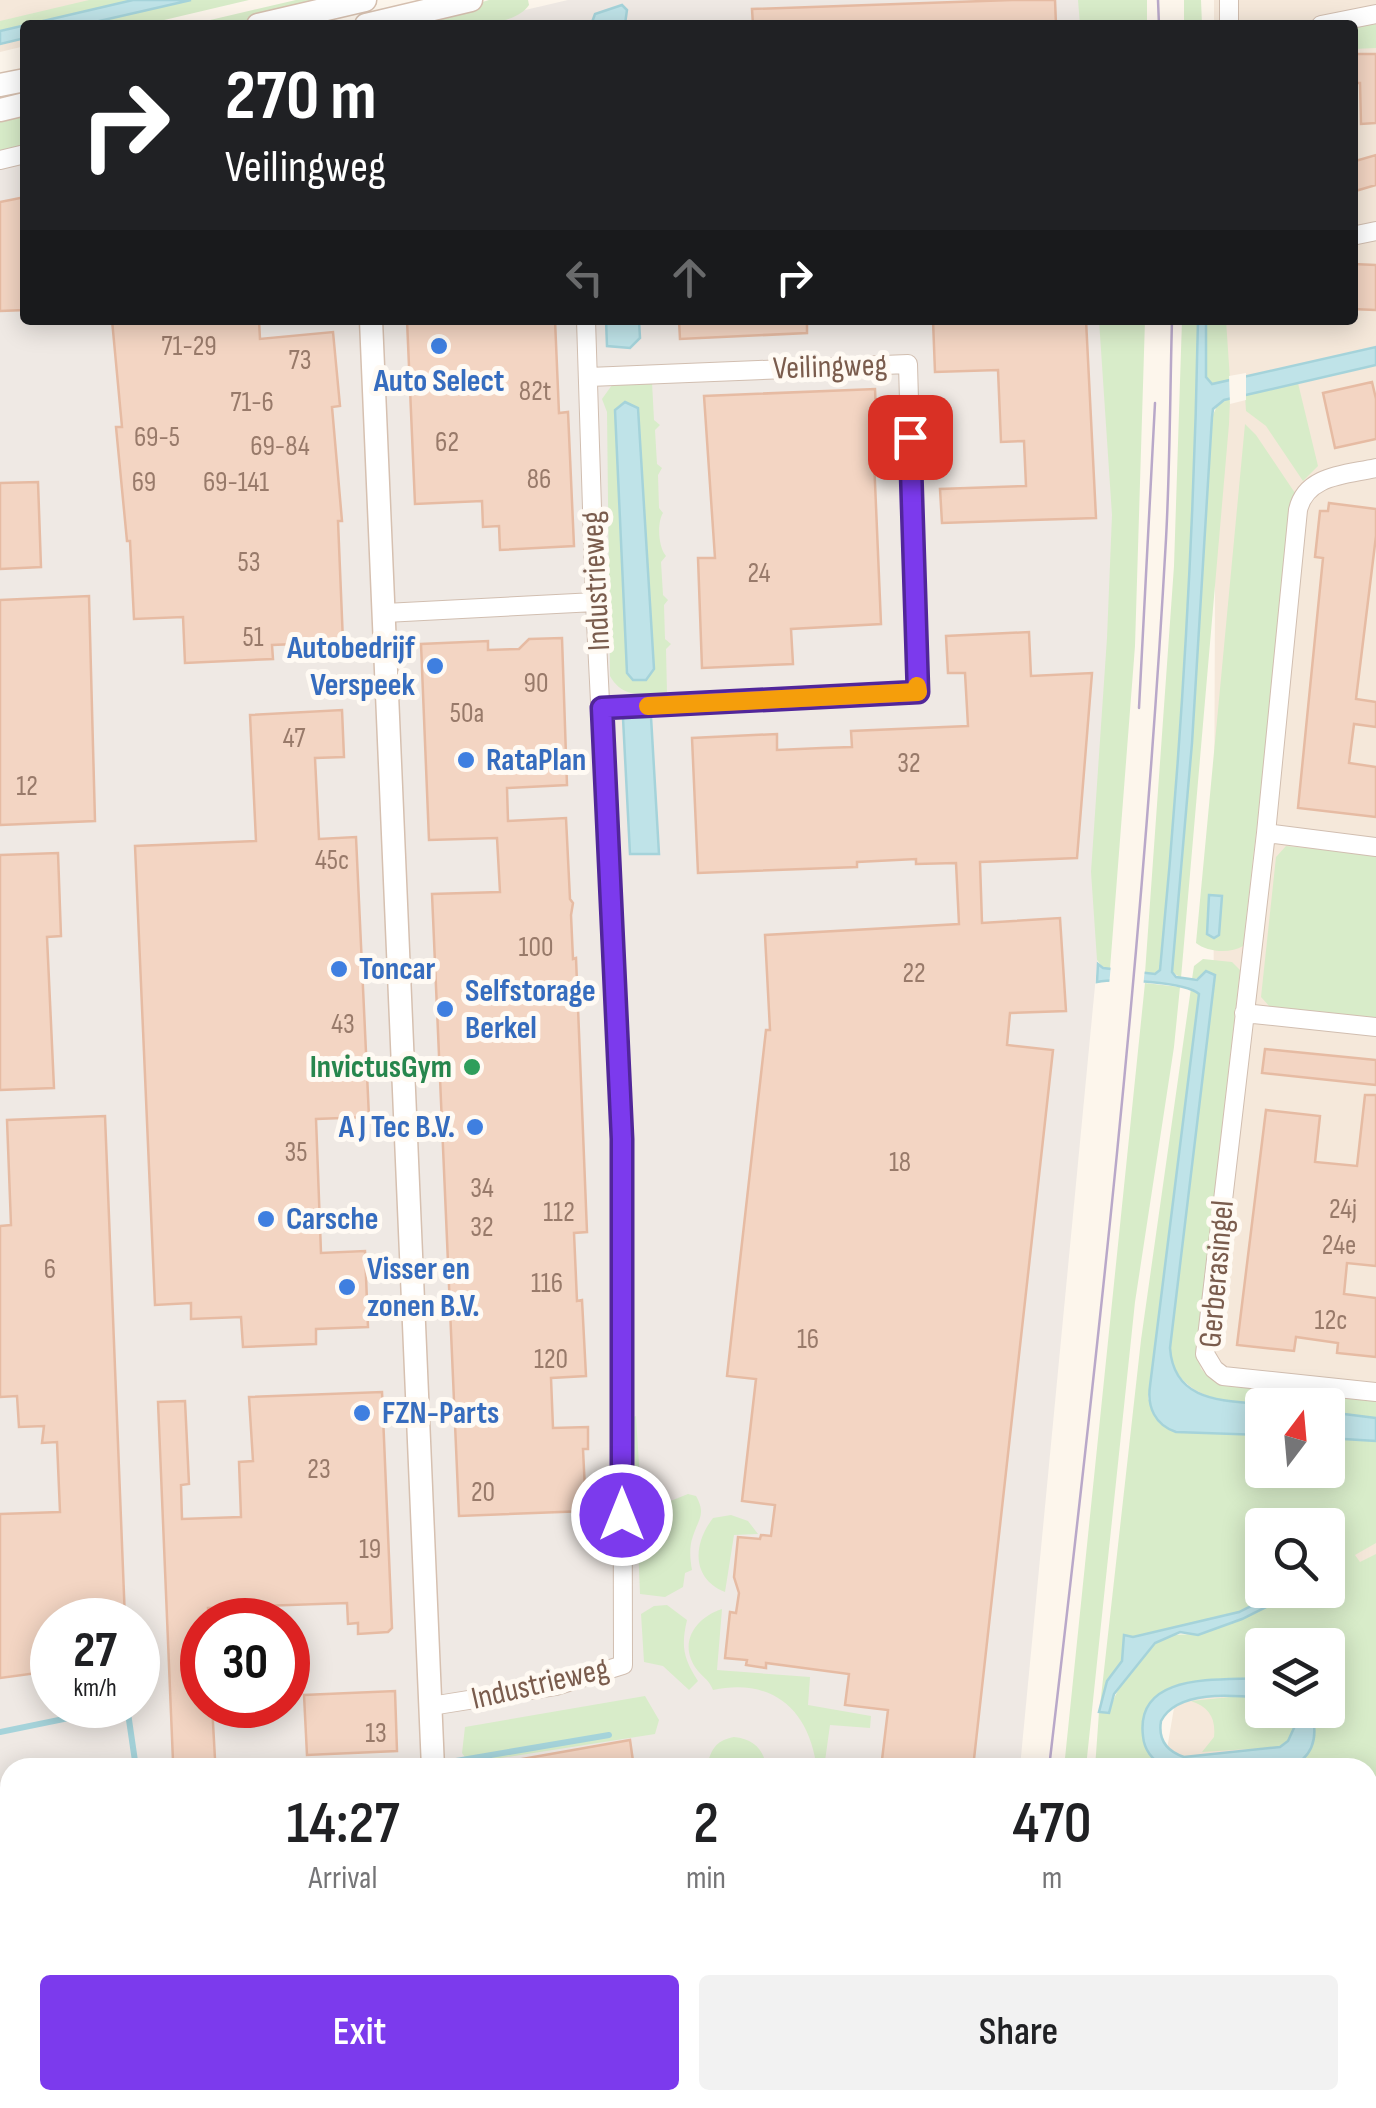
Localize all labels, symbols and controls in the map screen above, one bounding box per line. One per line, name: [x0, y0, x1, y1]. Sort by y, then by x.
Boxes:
text: 270 m: [225, 55, 377, 139]
icon: right: [60, 60, 190, 190]
text: Veilingweg: [225, 140, 386, 195]
icon: left: [557, 250, 612, 305]
icon: ahead: [662, 250, 717, 305]
icon: right: [767, 250, 822, 305]
house number: 71-29: [161, 330, 217, 363]
marker: Auto Select: [428, 335, 450, 357]
house number: 73: [289, 344, 311, 377]
street label: Veilingweg: [772, 346, 888, 388]
place label: Auto Select: [373, 362, 504, 401]
house number: 82t: [519, 375, 551, 408]
house number: 71-6: [230, 386, 274, 419]
pin: [868, 395, 953, 480]
icon: arrive: [883, 410, 938, 465]
house number: 69-5: [134, 421, 180, 454]
house number: 62: [435, 426, 459, 459]
house number: 69-84: [250, 430, 310, 463]
house number: 86: [527, 463, 551, 496]
house number: 69: [132, 466, 156, 499]
house number: 69-141: [203, 466, 269, 499]
street label: Industrieweg: [573, 510, 619, 652]
house number: 53: [238, 546, 260, 579]
house number: 24: [747, 557, 771, 590]
house number: 51: [242, 621, 264, 654]
place label: Autobedrijf Verspeek: [286, 629, 416, 705]
marker: Autobedrijf Verspeek: [424, 655, 446, 677]
house number: 90: [524, 667, 548, 700]
house number: 50a: [450, 697, 484, 730]
house number: 47: [283, 722, 305, 755]
place label: RataPlan: [486, 741, 586, 780]
house number: 32: [897, 747, 921, 780]
marker: RataPlan: [455, 749, 477, 771]
house number: 12: [16, 770, 38, 803]
house number: 45c: [315, 844, 349, 877]
house number: 100: [519, 931, 553, 964]
place label: Toncar: [359, 950, 435, 989]
house number: 22: [902, 957, 926, 990]
marker: Toncar: [328, 958, 350, 980]
place label: Selfstorage Berkel: [465, 972, 596, 1048]
marker: Selfstorage Berkel: [434, 998, 456, 1020]
house number: 43: [331, 1008, 355, 1041]
place label: InvictusGym: [310, 1048, 452, 1087]
marker: InvictusGym: [461, 1056, 483, 1078]
place label: A J Tec B.V.: [338, 1108, 455, 1147]
marker: A J Tec B.V.: [464, 1116, 486, 1138]
house number: 35: [285, 1136, 307, 1169]
house number: 18: [889, 1146, 911, 1179]
house number: 34: [470, 1172, 494, 1205]
house number: 24j: [1329, 1193, 1357, 1226]
house number: 112: [543, 1196, 575, 1229]
street label: Gerberasingel: [1191, 1199, 1243, 1349]
place label: Carsche: [286, 1200, 379, 1239]
marker: Carsche: [255, 1208, 277, 1230]
house number: 32: [470, 1211, 494, 1244]
house number: 24e: [1322, 1229, 1356, 1262]
place label: Visser en zonen B.V.: [367, 1250, 480, 1326]
house number: 6: [44, 1253, 56, 1286]
house number: 116: [531, 1267, 563, 1300]
marker: Visser en zonen B.V.: [336, 1276, 358, 1298]
house number: 12c: [1315, 1304, 1347, 1337]
house number: 16: [797, 1323, 819, 1356]
house number: 120: [534, 1343, 568, 1376]
north arrow: [1245, 1388, 1345, 1488]
map controls: [1245, 1388, 1345, 1728]
place label: FZN-Parts: [382, 1394, 499, 1433]
marker: FZN-Parts: [351, 1402, 373, 1424]
house number: 23: [307, 1453, 331, 1486]
position arrow: [570, 1463, 674, 1567]
house number: 20: [471, 1476, 495, 1509]
button: search: [1245, 1508, 1345, 1608]
house number: 19: [359, 1533, 381, 1566]
speed limit sign: 30: [180, 1598, 310, 1728]
text: 27: [73, 1621, 117, 1681]
button: layers: [1245, 1628, 1345, 1728]
street label: Industrieweg: [468, 1649, 612, 1719]
text: km/h: [73, 1673, 117, 1704]
house number: 13: [365, 1717, 387, 1750]
text: 14:27: [286, 1788, 399, 1860]
text: 2: [693, 1788, 719, 1860]
text: 470: [1013, 1788, 1092, 1860]
text: Arrival: [309, 1859, 377, 1898]
text: min: [686, 1859, 726, 1898]
text: m: [1042, 1859, 1062, 1898]
button: Exit: [40, 1975, 679, 2090]
button: Share: [699, 1975, 1338, 2090]

